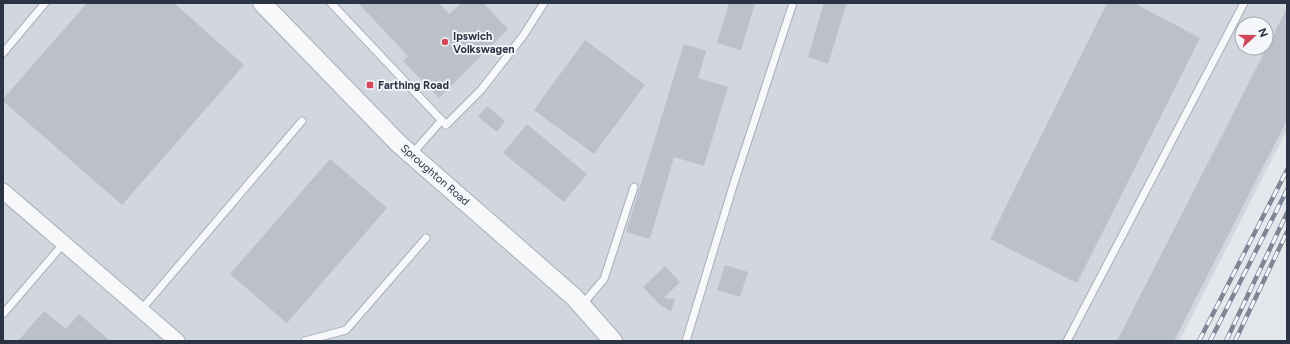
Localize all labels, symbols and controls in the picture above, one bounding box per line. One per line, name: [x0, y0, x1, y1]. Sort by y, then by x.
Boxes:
north arrow: [1234, 16, 1274, 56]
text: N: [1255, 26, 1270, 39]
place label: Ipswich Volkswagen: [453, 30, 514, 56]
marker: Ipswich Volkswagen: [440, 37, 450, 47]
place label: Farthing Road: [378, 79, 449, 92]
marker: Farthing Road: [365, 80, 375, 90]
street label: Sproughton Road: [398, 142, 472, 208]

